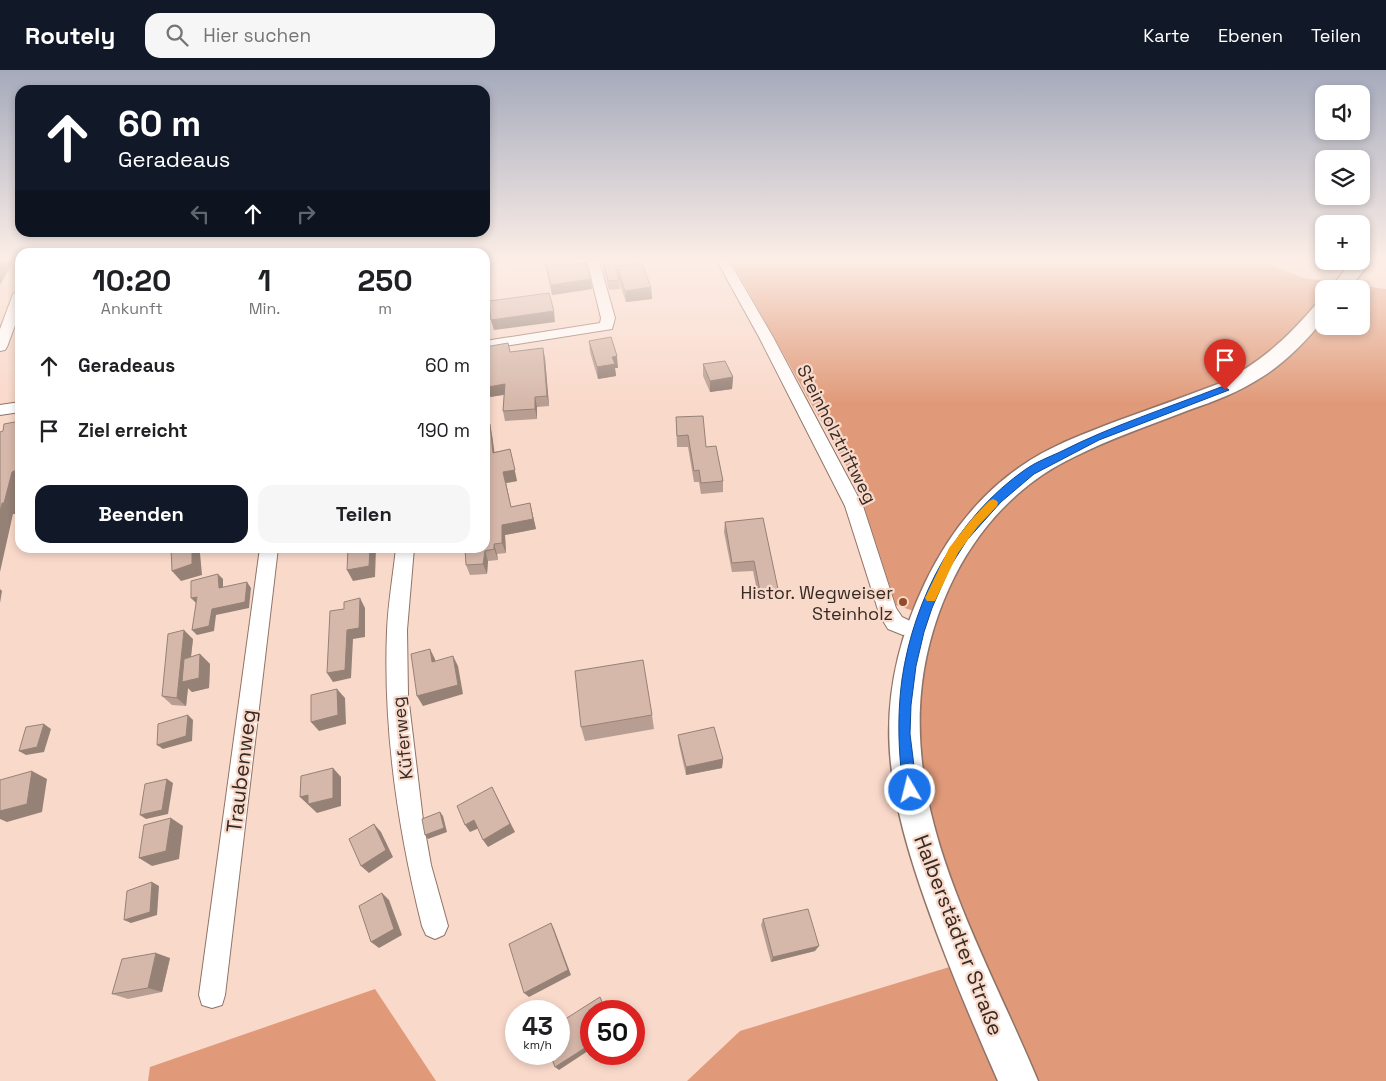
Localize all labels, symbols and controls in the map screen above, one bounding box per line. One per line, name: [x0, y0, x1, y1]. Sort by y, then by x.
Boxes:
search box: [145, 13, 495, 58]
text: Routely: [25, 20, 115, 51]
icon: search: [163, 21, 191, 49]
text: Hier suchen: [203, 23, 311, 48]
text: Karte: [1143, 24, 1190, 47]
text: Ebenen: [1218, 24, 1283, 47]
text: Teilen: [1311, 24, 1361, 47]
map controls: [1315, 85, 1370, 335]
button: sound: [1315, 85, 1370, 140]
text: 60 m: [118, 102, 201, 146]
icon: ahead: [35, 105, 100, 170]
text: Geradeaus: [118, 145, 230, 173]
button: layers: [1315, 150, 1370, 205]
icon: left: [186, 200, 214, 228]
icon: ahead: [239, 200, 267, 228]
icon: right: [292, 200, 320, 228]
button: +: [1315, 215, 1370, 270]
text: 10:20: [92, 261, 171, 300]
text: 1: [258, 261, 271, 300]
text: 250: [357, 261, 413, 300]
button: −: [1315, 280, 1370, 335]
text: Ankunft: [101, 298, 163, 319]
text: Min.: [249, 298, 280, 319]
text: m: [378, 298, 392, 319]
pin: [1204, 339, 1246, 390]
icon: arrive: [1211, 346, 1239, 374]
icon: ahead: [35, 352, 63, 380]
text: Geradeaus: [78, 353, 175, 378]
text: 60 m: [425, 353, 470, 378]
street label: Steinholztriftweg: [792, 361, 882, 507]
icon: arrive: [35, 417, 63, 445]
text: Ziel erreicht: [78, 418, 188, 443]
text: 190 m: [417, 418, 470, 443]
button: Beenden: [35, 485, 248, 543]
button: Teilen: [258, 485, 470, 543]
place label: Histor. Wegweiser Steinholz: [740, 581, 893, 625]
marker: Histor. Wegweiser Steinholz: [897, 596, 909, 608]
street label: Küferweg: [386, 695, 418, 781]
street label: Traubenweg: [220, 708, 262, 834]
position arrow: [883, 763, 935, 815]
street label: Halberstädter Straße: [908, 831, 1010, 1039]
speed limit sign: 50: [580, 1000, 645, 1065]
text: 43: [522, 1010, 553, 1042]
text: km/h: [523, 1037, 552, 1053]

